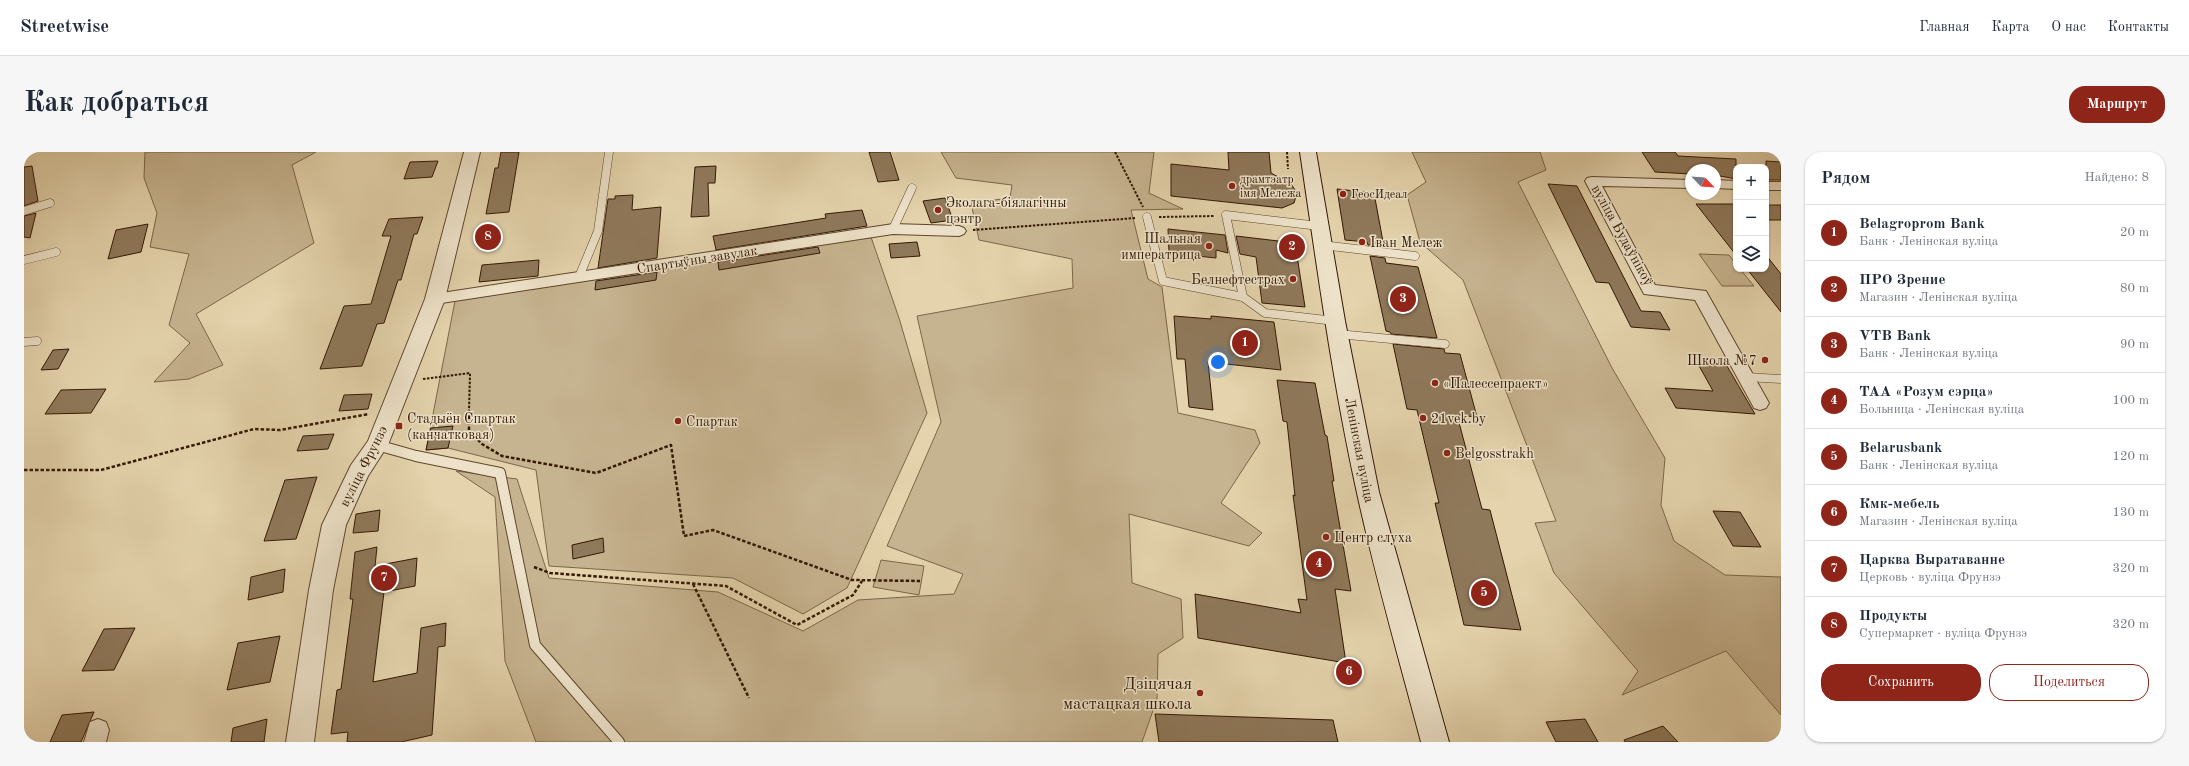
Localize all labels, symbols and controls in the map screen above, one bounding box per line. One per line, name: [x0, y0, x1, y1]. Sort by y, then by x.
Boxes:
text: Streetwise: [20, 18, 109, 37]
text: Главная: [1919, 20, 1969, 34]
text: Карта: [1991, 20, 2029, 34]
text: О нас: [2051, 20, 2086, 34]
text: Контакты: [2108, 20, 2169, 34]
button: Маршрут: [2069, 86, 2165, 123]
text: Как добраться: [24, 90, 209, 118]
north arrow: [1685, 164, 1721, 200]
map controls: [1733, 164, 1769, 272]
button: +: [1733, 164, 1769, 200]
text: Рядом: [1821, 170, 1870, 187]
text: Найдено: 8: [2085, 171, 2149, 184]
place label: драмтэатр імя Мележа: [1240, 174, 1302, 200]
marker: драмтэатр імя Мележа: [1227, 181, 1237, 191]
street label: вуліца Будаўнікоў: [1589, 183, 1656, 289]
marker: ГеосИдеал: [1338, 189, 1348, 199]
place label: ГеосИдеал: [1351, 189, 1407, 201]
place label: Эколага-біялагічны цэнтр: [946, 196, 1066, 226]
button: −: [1733, 200, 1769, 236]
marker: Эколага-біялагічны цэнтр: [933, 205, 943, 215]
text: Belagroprom Bank: [1859, 217, 1985, 232]
pin: 8: [475, 222, 501, 252]
text: 1: [1830, 226, 1838, 239]
text: 20 m: [2120, 226, 2149, 239]
place label: Шальная императрица: [1121, 232, 1201, 262]
pin: 2: [1279, 232, 1305, 262]
text: Банк · Ленінская вуліца: [1859, 235, 1998, 248]
place label: Іван Мележ: [1370, 236, 1442, 250]
button: layers: [1733, 236, 1769, 272]
marker: Іван Мележ: [1357, 237, 1367, 247]
marker: Шальная императрица: [1204, 241, 1214, 251]
street label: Спартыўны завулак: [636, 244, 758, 276]
place label: Белнефтестрах: [1191, 273, 1285, 288]
text: ПРО Зрение: [1859, 273, 1946, 288]
marker: Белнефтестрах: [1288, 274, 1298, 284]
text: 2: [1830, 282, 1838, 295]
text: 80 m: [2120, 282, 2149, 295]
pin: 3: [1390, 284, 1416, 314]
text: Магазин · Ленінская вуліца: [1859, 291, 2018, 304]
pin: 1: [1232, 328, 1258, 358]
text: VTB Bank: [1859, 329, 1931, 344]
text: 3: [1830, 338, 1838, 351]
text: 90 m: [2120, 338, 2149, 351]
text: Банк · Ленінская вуліца: [1859, 347, 1998, 360]
your location: [1208, 352, 1228, 372]
place label: Школа №7: [1687, 354, 1757, 368]
marker: Школа №7: [1760, 355, 1770, 365]
place label: «Палессепраект»: [1443, 377, 1548, 391]
marker: «Палессепраект»: [1430, 378, 1440, 388]
text: ТАА «Розум сэрца»: [1859, 385, 1994, 400]
text: 4: [1830, 394, 1838, 407]
text: 100 m: [2112, 394, 2149, 407]
street label: Ленінская вуліца: [1342, 397, 1376, 504]
text: Больница · Ленінская вуліца: [1859, 403, 2024, 416]
place label: Стадыён Спартак (канчатковая): [407, 412, 516, 442]
place label: 21vek.by: [1431, 412, 1487, 426]
marker: 21vek.by: [1418, 413, 1428, 423]
place label: Спартак: [686, 415, 738, 429]
marker: Спартак: [673, 416, 683, 426]
marker: Стадыён Спартак (канчатковая): [394, 421, 404, 431]
street label: вуліца Фрунзэ: [337, 424, 390, 509]
text: Belarusbank: [1859, 441, 1942, 456]
place label: Belgosstrakh: [1455, 447, 1534, 461]
marker: Belgosstrakh: [1442, 448, 1452, 458]
text: 5: [1830, 450, 1838, 463]
text: 120 m: [2112, 450, 2149, 463]
text: Банк · Ленінская вуліца: [1859, 459, 1998, 472]
text: Кмк-мебель: [1859, 497, 1940, 512]
text: 6: [1830, 506, 1838, 519]
text: 130 m: [2112, 506, 2149, 519]
text: Магазин · Ленінская вуліца: [1859, 515, 2018, 528]
place label: Центр слуха: [1334, 531, 1412, 545]
marker: Центр слуха: [1321, 532, 1331, 542]
pin: 4: [1306, 549, 1332, 579]
text: Царква Выратаванне: [1859, 553, 2005, 568]
text: 7: [1830, 562, 1838, 575]
text: 320 m: [2112, 562, 2149, 575]
pin: 7: [371, 563, 397, 593]
text: Церковь · вуліца Фрунзэ: [1859, 571, 2001, 584]
pin: 5: [1471, 578, 1497, 608]
text: Продукты: [1859, 609, 1927, 624]
text: 8: [1830, 618, 1838, 631]
text: 320 m: [2112, 618, 2149, 631]
text: Супермаркет · вуліца Фрунзэ: [1859, 627, 2027, 640]
pin: 6: [1336, 657, 1362, 687]
button: Сохранить: [1821, 664, 1981, 701]
button: Поделиться: [1989, 664, 2149, 701]
place label: Дзіцячая мастацкая школа: [1063, 676, 1193, 713]
marker: Дзіцячая мастацкая школа: [1195, 688, 1205, 698]

